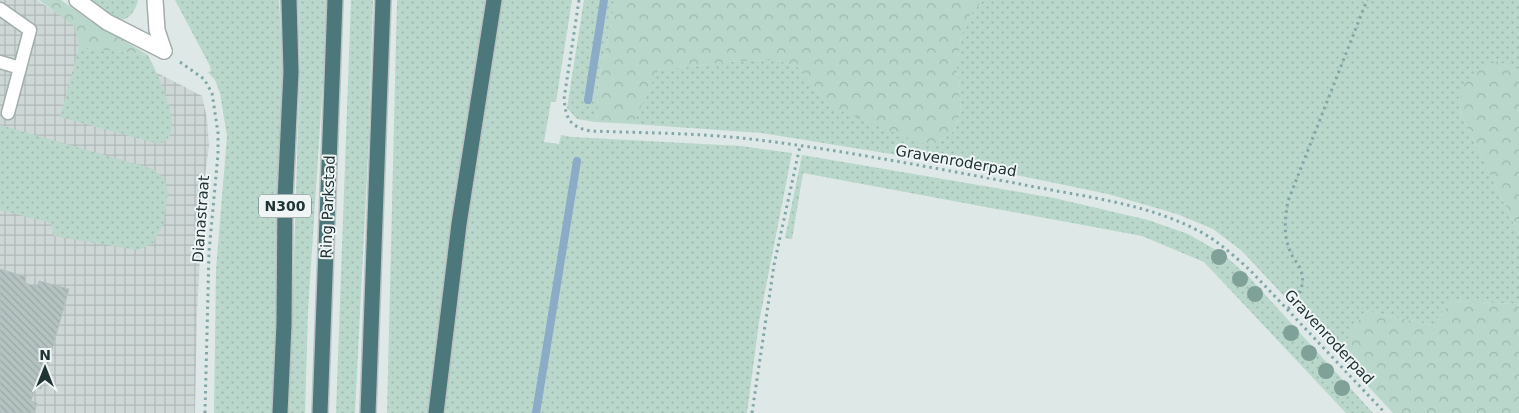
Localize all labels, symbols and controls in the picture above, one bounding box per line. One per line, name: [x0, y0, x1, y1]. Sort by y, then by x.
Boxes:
street label: Gravenroderpad: [894, 141, 1018, 181]
street label: Ring Parkstad: [317, 155, 339, 259]
street label: Dianastraat: [189, 174, 213, 263]
road number: N300: [259, 195, 311, 218]
street label: Gravenroderpad: [1281, 286, 1377, 388]
north arrow: [20, 343, 70, 393]
text: N: [39, 347, 51, 363]

